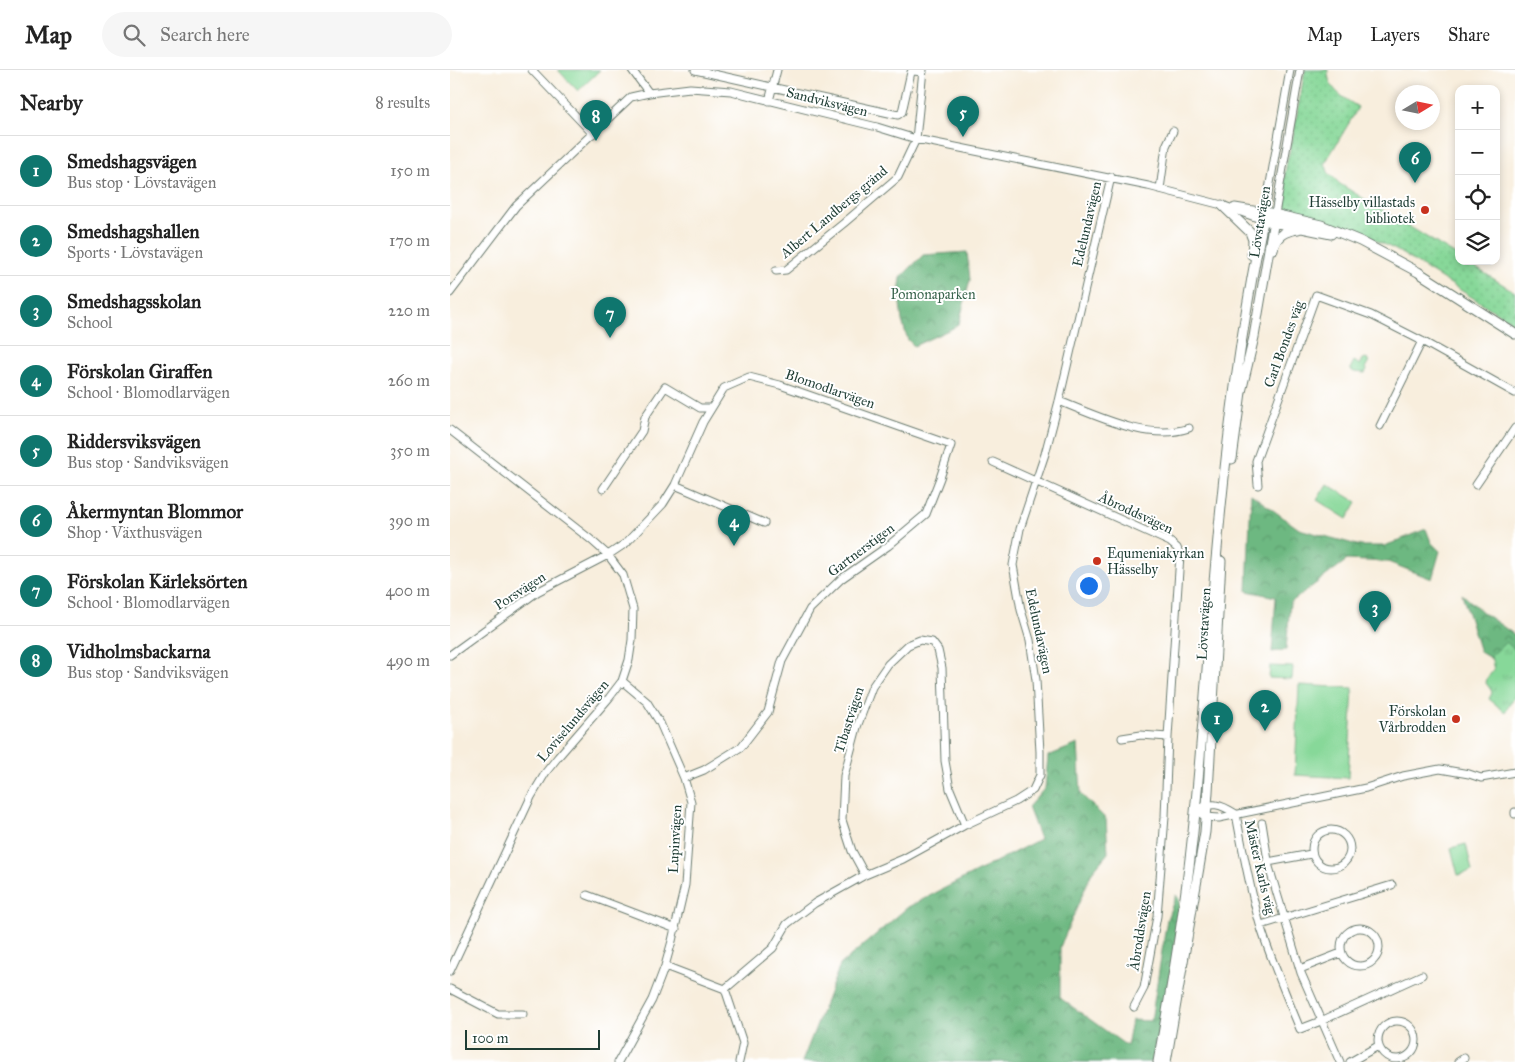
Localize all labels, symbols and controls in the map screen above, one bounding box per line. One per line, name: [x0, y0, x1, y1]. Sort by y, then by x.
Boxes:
search box: [102, 12, 452, 57]
text: Map: [25, 20, 72, 50]
icon: search: [120, 21, 148, 49]
text: Search here: [160, 23, 250, 46]
text: Map: [1307, 24, 1342, 46]
text: Layers: [1370, 24, 1420, 46]
text: Share: [1448, 24, 1490, 46]
street label: Sandviksvägen: [785, 84, 870, 120]
north arrow: [1395, 85, 1440, 130]
map controls: [1455, 85, 1500, 265]
button: +: [1455, 85, 1500, 130]
text: Nearby: [20, 90, 83, 116]
text: 8 results: [375, 93, 430, 112]
pin: 5: [947, 96, 979, 137]
pin: 8: [580, 100, 612, 141]
button: −: [1455, 130, 1500, 175]
pin: 6: [1399, 142, 1431, 183]
text: Smedshagsvägen: [67, 150, 197, 173]
text: 1: [33, 161, 39, 180]
text: 150 m: [390, 161, 430, 180]
street label: Albert Landbergs gränd: [776, 162, 891, 262]
text: Bus stop · Lövstavägen: [67, 173, 216, 192]
button: locate: [1455, 175, 1500, 220]
street label: Edelundavägen: [1069, 179, 1105, 268]
street label: Lövstavägen: [1246, 184, 1274, 259]
place label: Hässelby villastads bibliotek: [1309, 194, 1415, 227]
marker: Hässelby villastads bibliotek: [1419, 204, 1431, 216]
text: Smedshagshallen: [67, 220, 200, 243]
button: layers: [1455, 220, 1500, 265]
text: 2: [32, 231, 40, 250]
text: 170 m: [389, 231, 430, 250]
text: Sports · Lövstavägen: [67, 243, 203, 262]
park label: Pomonaparken: [890, 286, 976, 303]
text: Smedshagsskolan: [67, 290, 201, 313]
pin: 7: [594, 297, 626, 338]
street label: Carl Bondes väg: [1260, 298, 1308, 390]
text: 3: [33, 301, 39, 320]
text: 220 m: [388, 301, 430, 320]
text: School: [67, 313, 112, 332]
text: Förskolan Giraffen: [67, 360, 213, 383]
street label: Blomodlarvägen: [783, 366, 877, 412]
text: 4: [32, 371, 40, 390]
text: 260 m: [388, 371, 430, 390]
text: School · Blomodlarvägen: [67, 383, 230, 402]
text: Riddersviksvägen: [67, 430, 201, 453]
text: 5: [32, 441, 40, 460]
text: 350 m: [390, 441, 430, 460]
text: Bus stop · Sandviksvägen: [67, 453, 229, 472]
street label: Åbroddsvägen: [1095, 487, 1177, 538]
text: Åkermyntan Blommor: [67, 500, 243, 523]
pin: 4: [718, 505, 750, 546]
text: 6: [32, 511, 40, 530]
text: 390 m: [389, 511, 430, 530]
street label: Gartnerstigen: [824, 519, 898, 581]
text: Shop · Växthusvägen: [67, 523, 202, 542]
place label: Equmeniakyrkan Hässelby: [1107, 545, 1205, 578]
marker: Equmeniakyrkan Hässelby: [1091, 555, 1103, 567]
street label: Porsvägen: [491, 568, 549, 614]
text: Förskolan Kärleksörten: [67, 570, 248, 593]
your location: [1076, 573, 1102, 599]
text: 7: [32, 581, 40, 600]
text: 400 m: [386, 581, 430, 600]
street label: Edelundavägen: [1022, 587, 1056, 676]
street label: Lövstavägen: [1194, 587, 1214, 661]
pin: 3: [1359, 591, 1391, 632]
text: School · Blomodlarvägen: [67, 593, 230, 612]
text: Vidholmsbackarna: [67, 640, 211, 663]
text: 8: [32, 651, 40, 670]
text: 490 m: [386, 651, 430, 670]
text: Bus stop · Sandviksvägen: [67, 663, 229, 682]
street label: Loviselundsvägen: [534, 676, 613, 766]
street label: Tibastvägen: [830, 684, 868, 755]
pin: 2: [1249, 690, 1281, 731]
pin: 1: [1201, 702, 1233, 743]
place label: Förskolan Vårbrodden: [1378, 703, 1446, 736]
marker: Förskolan Vårbrodden: [1450, 713, 1462, 725]
street label: Lupinvägen: [665, 804, 685, 874]
street label: Mäster Karls väg: [1241, 818, 1279, 916]
street label: Åbroddsvägen: [1124, 889, 1155, 973]
scale bar: [465, 1027, 600, 1050]
text: 100 m: [472, 1030, 509, 1047]

